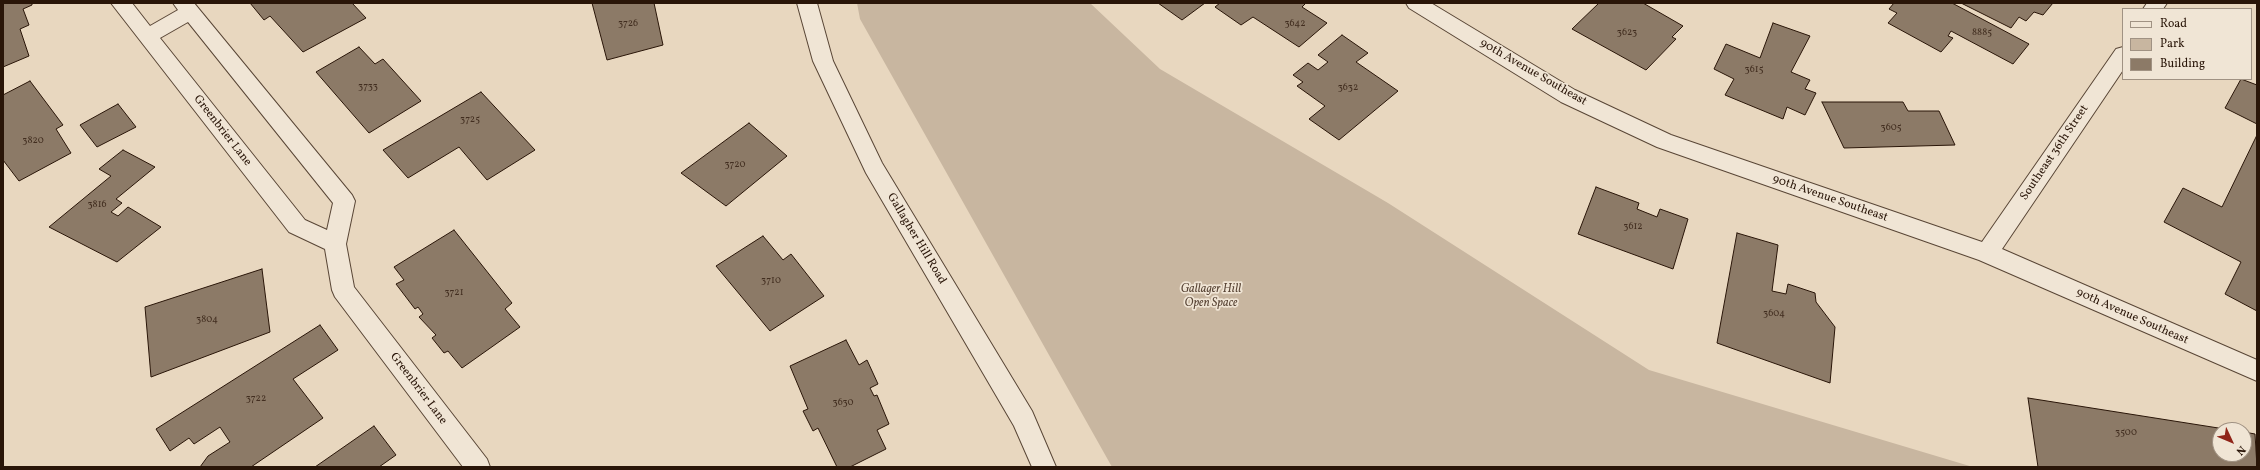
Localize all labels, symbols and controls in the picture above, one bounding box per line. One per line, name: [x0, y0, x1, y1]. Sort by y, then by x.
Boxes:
legend: [2122, 8, 2252, 80]
text: Road: [2160, 16, 2187, 32]
house number: 3726: [618, 18, 638, 30]
house number: 3642: [1284, 18, 1306, 30]
house number: 3623: [1617, 27, 1637, 39]
house number: 8885: [1972, 27, 1992, 39]
street label: 90th Avenue Southeast: [1477, 36, 1589, 110]
text: Park: [2160, 36, 2185, 52]
text: Building: [2160, 56, 2205, 72]
house number: 3615: [1745, 64, 1763, 76]
house number: 3733: [358, 81, 378, 93]
house number: 3632: [1338, 82, 1358, 94]
street label: Greenbrier Lane: [190, 93, 254, 169]
street label: Southeast 36th Street: [2018, 103, 2092, 203]
house number: 3725: [460, 114, 480, 126]
house number: 3605: [1881, 122, 1901, 134]
house number: 3820: [22, 135, 44, 147]
house number: 3720: [724, 159, 746, 171]
street label: 90th Avenue Southeast: [1770, 172, 1890, 226]
street label: Gallagher Hill Road: [883, 191, 949, 287]
house number: 3816: [87, 199, 107, 211]
house number: 3612: [1623, 221, 1643, 233]
house number: 3710: [761, 275, 781, 287]
park label: Gallager Hill Open Space: [1181, 283, 1241, 311]
street label: 90th Avenue Southeast: [2074, 286, 2190, 348]
house number: 3721: [444, 287, 464, 299]
house number: 3604: [1763, 308, 1785, 320]
house number: 3804: [196, 314, 218, 326]
street label: Greenbrier Lane: [386, 350, 450, 428]
house number: 3722: [246, 393, 266, 405]
house number: 3630: [833, 397, 853, 409]
north arrow: [2212, 422, 2252, 462]
house number: 3500: [2115, 427, 2137, 439]
text: N: [2232, 442, 2248, 458]

